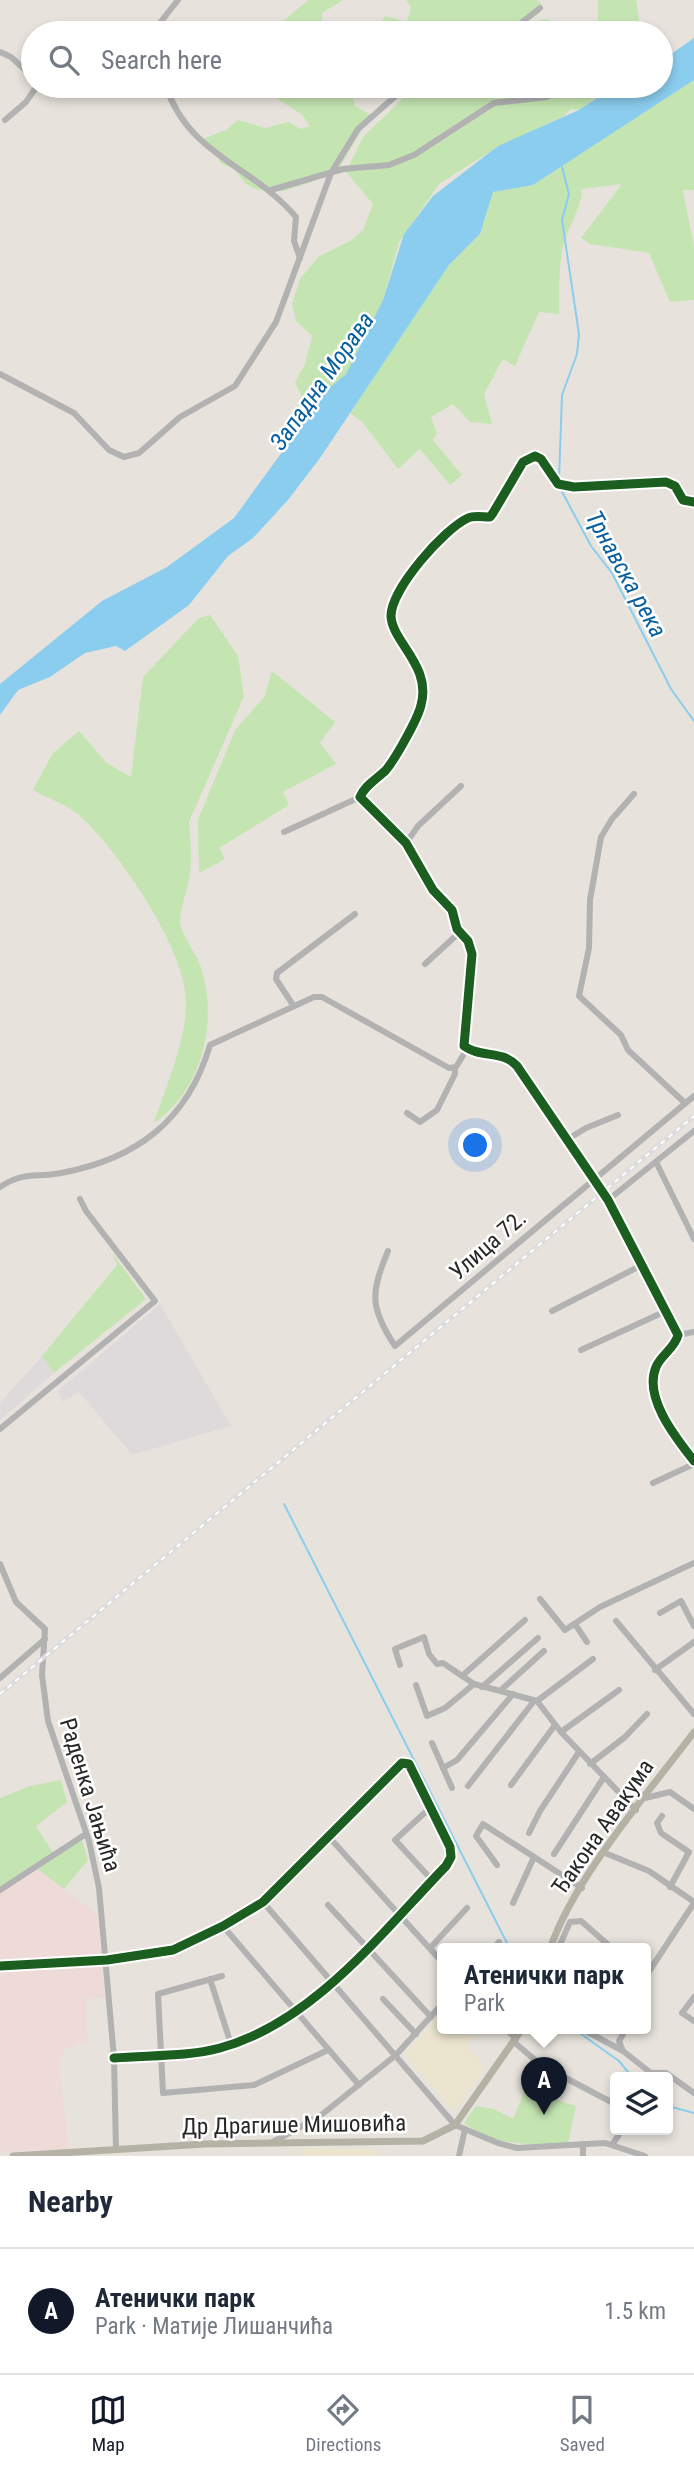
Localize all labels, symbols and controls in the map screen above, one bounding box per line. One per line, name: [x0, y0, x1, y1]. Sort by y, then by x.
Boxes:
search box: [21, 21, 673, 98]
icon: search: [45, 41, 83, 79]
text: Search here: [101, 45, 222, 75]
water label: Западна Морава: [264, 307, 380, 455]
water label: Трнавска река: [580, 506, 672, 642]
your location: [458, 1128, 492, 1162]
street label: Улица 72.: [444, 1204, 532, 1286]
street label: Раденка Јањића: [54, 1715, 126, 1875]
street label: Ђакона Авакума: [546, 1754, 660, 1900]
popup: [437, 1943, 651, 2034]
text: Атенички парк: [464, 1960, 624, 1990]
text: Park: [464, 1990, 505, 2017]
pin: A: [521, 2057, 567, 2115]
map controls: [610, 2072, 673, 2135]
button: layers: [610, 2072, 673, 2135]
street label: Др Драгише Мишовића: [182, 2110, 406, 2140]
text: Nearby: [28, 2184, 113, 2219]
text: Атенички парк: [95, 2283, 255, 2313]
text: A: [44, 2298, 58, 2325]
text: 1.5 km: [604, 2298, 666, 2325]
text: Park · Матије Лишанчића: [95, 2313, 333, 2340]
tab: Map: [89, 2391, 127, 2456]
tab: Directions: [305, 2391, 381, 2456]
tab: Saved: [560, 2391, 605, 2456]

